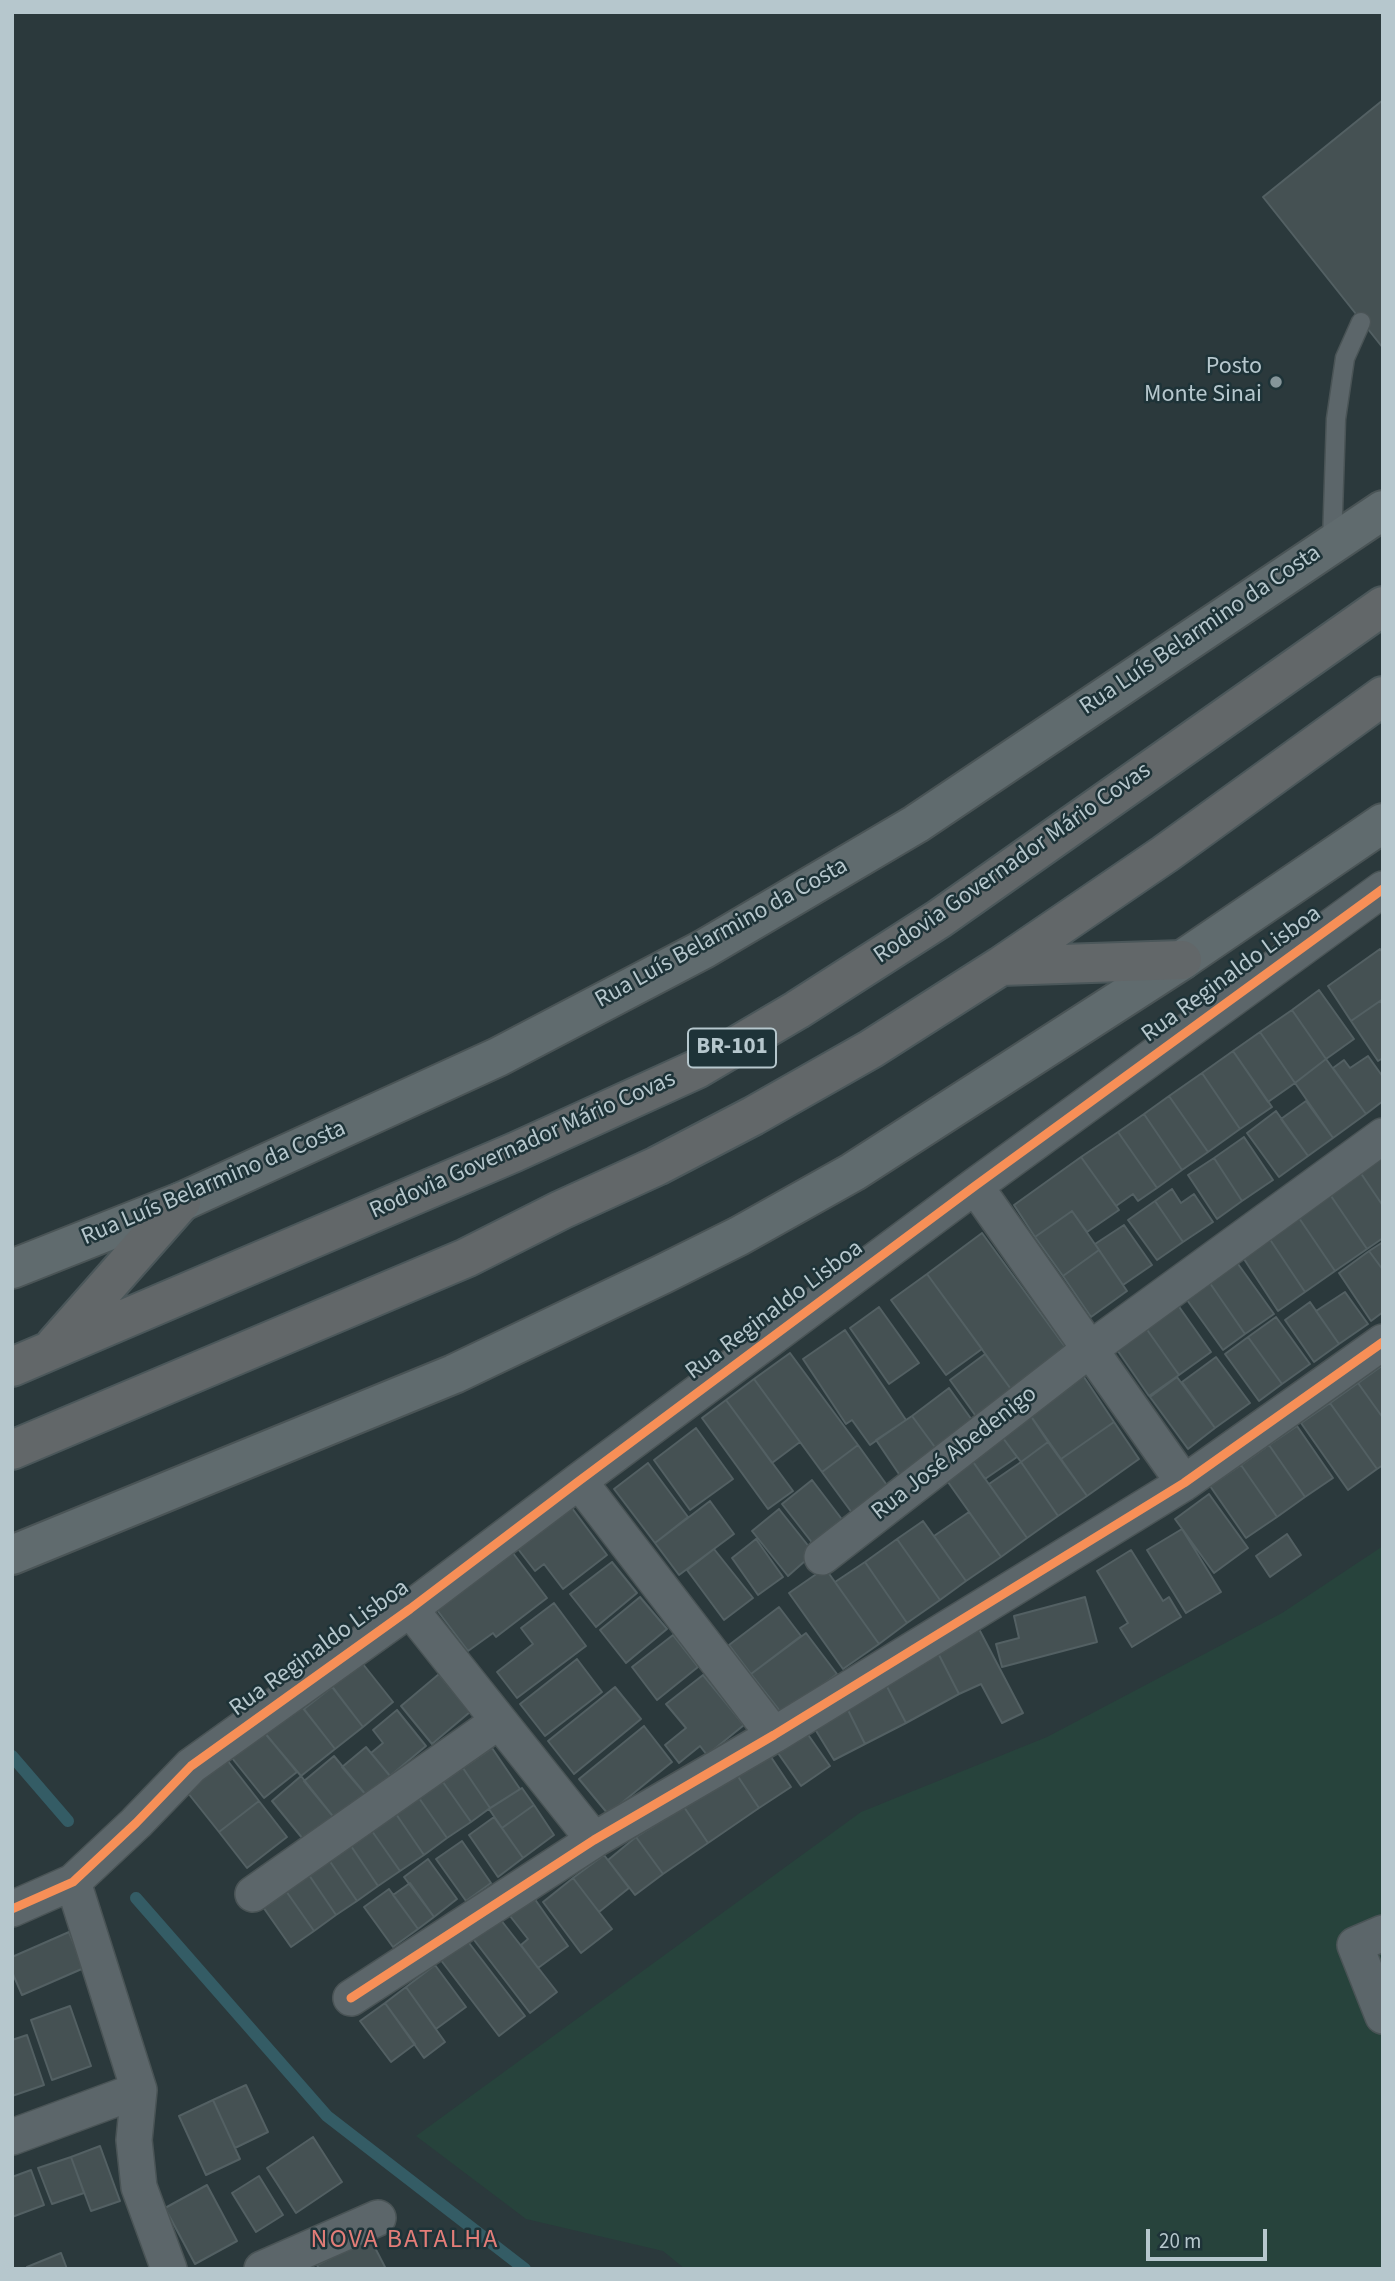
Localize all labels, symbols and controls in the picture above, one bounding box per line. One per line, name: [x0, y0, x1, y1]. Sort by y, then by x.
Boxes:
place label: Posto Monte Sinai: [1144, 354, 1262, 410]
marker: Posto Monte Sinai: [1268, 374, 1284, 390]
street label: Rua Luís Belarmino da Costa: [1075, 540, 1327, 722]
street label: Rodovia Governador Mário Covas: [869, 757, 1157, 971]
street label: Rua Luís Belarmino da Costa: [591, 852, 853, 1016]
street label: Rua Reginaldo Lisboa: [1137, 900, 1327, 1050]
road number: BR-101: [688, 1028, 776, 1068]
street label: Rodovia Governador Mário Covas: [366, 1065, 680, 1227]
street label: Rua Luís Belarmino da Costa: [78, 1115, 350, 1253]
street label: Rua Reginaldo Lisboa: [681, 1235, 869, 1387]
street label: Rua José Abedenigo: [867, 1380, 1043, 1528]
street label: Rua Reginaldo Lisboa: [225, 1574, 415, 1724]
scale bar: [1150, 2214, 1271, 2258]
district label: NOVA BATALHA: [312, 2225, 498, 2257]
text: 20 m: [1159, 2226, 1201, 2256]

